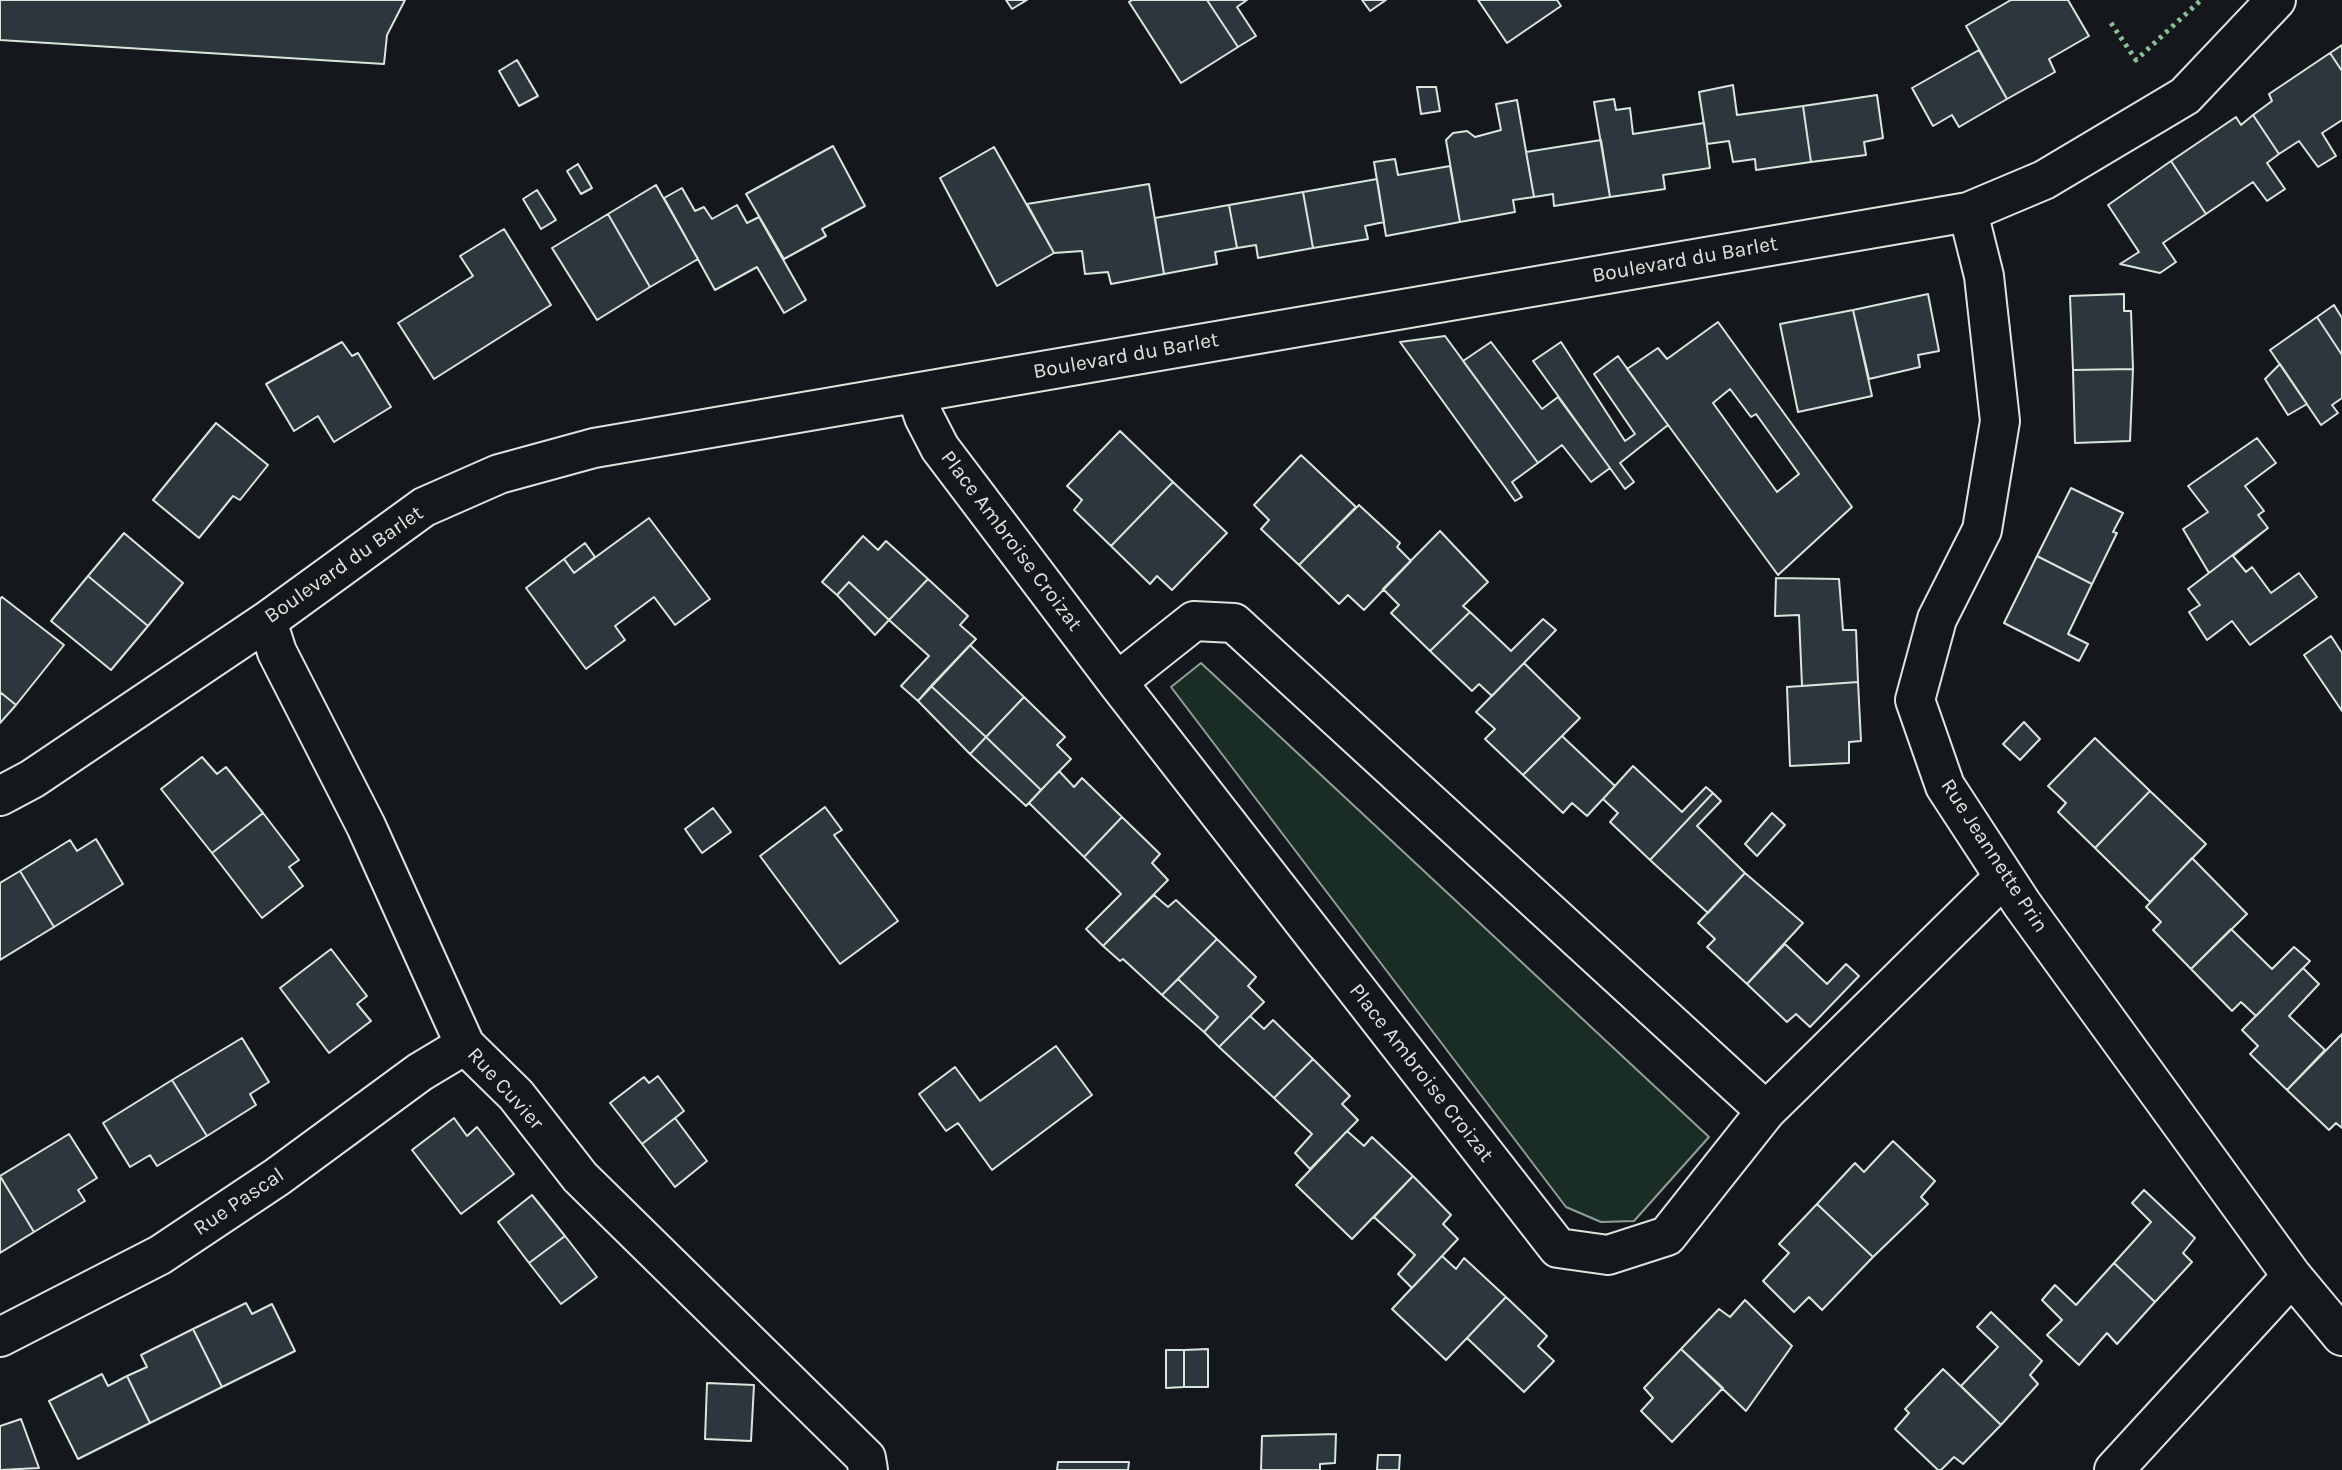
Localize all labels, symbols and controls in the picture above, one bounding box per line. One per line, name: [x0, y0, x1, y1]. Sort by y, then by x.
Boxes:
street label: Boulevard du Barlet: [1590, 231, 1780, 289]
street label: Boulevard du Barlet: [1031, 327, 1221, 385]
street label: Place Ambroise Croizat: [935, 446, 1087, 636]
street label: Boulevard du Barlet: [260, 501, 428, 629]
street label: Rue Jeannette Prin: [1935, 774, 2053, 938]
street label: Place Ambroise Croizat: [1343, 979, 1499, 1167]
street label: Rue Cuvier: [461, 1043, 549, 1135]
street label: Rue Pascal: [189, 1163, 289, 1241]

